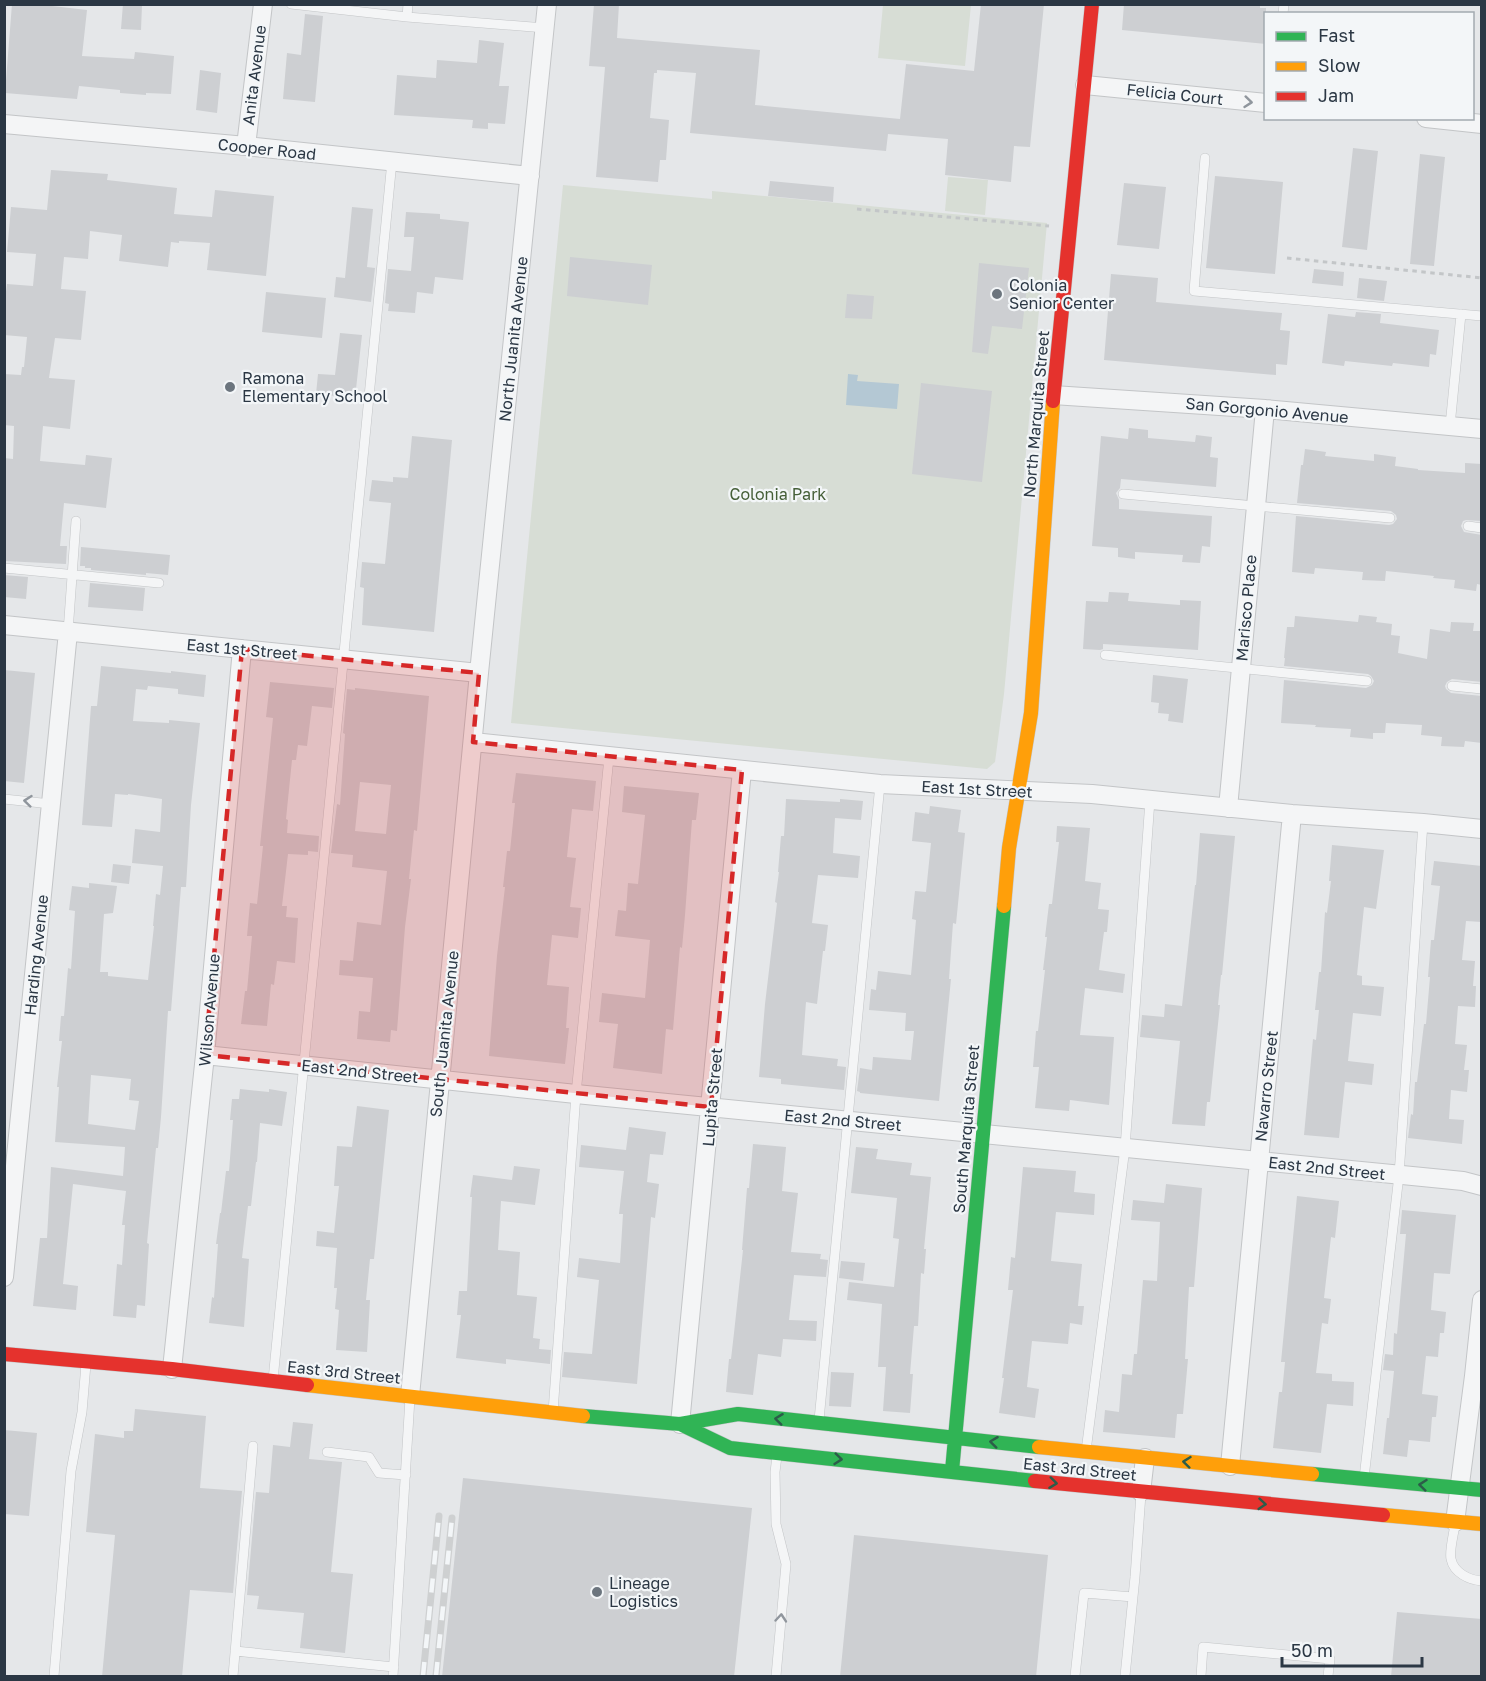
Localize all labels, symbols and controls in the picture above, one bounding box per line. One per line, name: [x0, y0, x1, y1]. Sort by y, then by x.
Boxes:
legend: [1264, 12, 1474, 120]
street label: Anita Avenue: [238, 24, 270, 126]
text: Fast: [1318, 24, 1355, 46]
text: Slow: [1318, 54, 1361, 76]
street label: Felicia Court: [1126, 79, 1224, 109]
text: Jam: [1318, 84, 1354, 106]
one-way arrow: [1243, 95, 1252, 108]
street label: Cooper Road: [217, 134, 317, 164]
street label: North Juanita Avenue: [494, 255, 532, 423]
place label: Colonia Senior Center: [1009, 275, 1114, 313]
marker: Colonia Senior Center: [990, 287, 1004, 301]
street label: North Marquita Street: [1019, 329, 1053, 499]
place label: Ramona Elementary School: [242, 368, 387, 406]
marker: Ramona Elementary School: [223, 380, 237, 394]
street label: San Gorgonio Avenue: [1185, 393, 1349, 427]
park label: Colonia Park: [730, 484, 826, 504]
street label: Marisco Place: [1231, 554, 1261, 662]
street label: East 1st Street: [186, 634, 298, 664]
street label: East 1st Street: [921, 776, 1033, 802]
one-way arrow: [23, 795, 32, 808]
street label: Harding Avenue: [20, 893, 52, 1017]
street label: South Juanita Avenue: [425, 950, 463, 1118]
street label: Wilson Avenue: [194, 953, 224, 1067]
street label: Navarro Street: [1250, 1029, 1282, 1143]
street label: South Marquita Street: [949, 1044, 983, 1214]
street label: Lupita Street: [698, 1047, 726, 1147]
street label: East 2nd Street: [300, 1055, 420, 1087]
street label: East 2nd Street: [783, 1105, 903, 1135]
street label: East 2nd Street: [1267, 1152, 1387, 1184]
street label: East 3rd Street: [286, 1356, 402, 1388]
one-way arrow: [774, 1413, 783, 1426]
one-way arrow: [989, 1436, 998, 1448]
one-way arrow: [833, 1452, 843, 1465]
street label: East 3rd Street: [1022, 1453, 1138, 1485]
one-way arrow: [1183, 1456, 1192, 1469]
one-way arrow: [1048, 1477, 1057, 1489]
one-way arrow: [1419, 1480, 1428, 1492]
one-way arrow: [1258, 1497, 1267, 1510]
place label: Lineage Logistics: [609, 1573, 678, 1611]
marker: Lineage Logistics: [590, 1585, 604, 1599]
one-way arrow: [774, 1614, 787, 1623]
scale bar: [1282, 1630, 1422, 1668]
text: 50 m: [1291, 1639, 1333, 1661]

